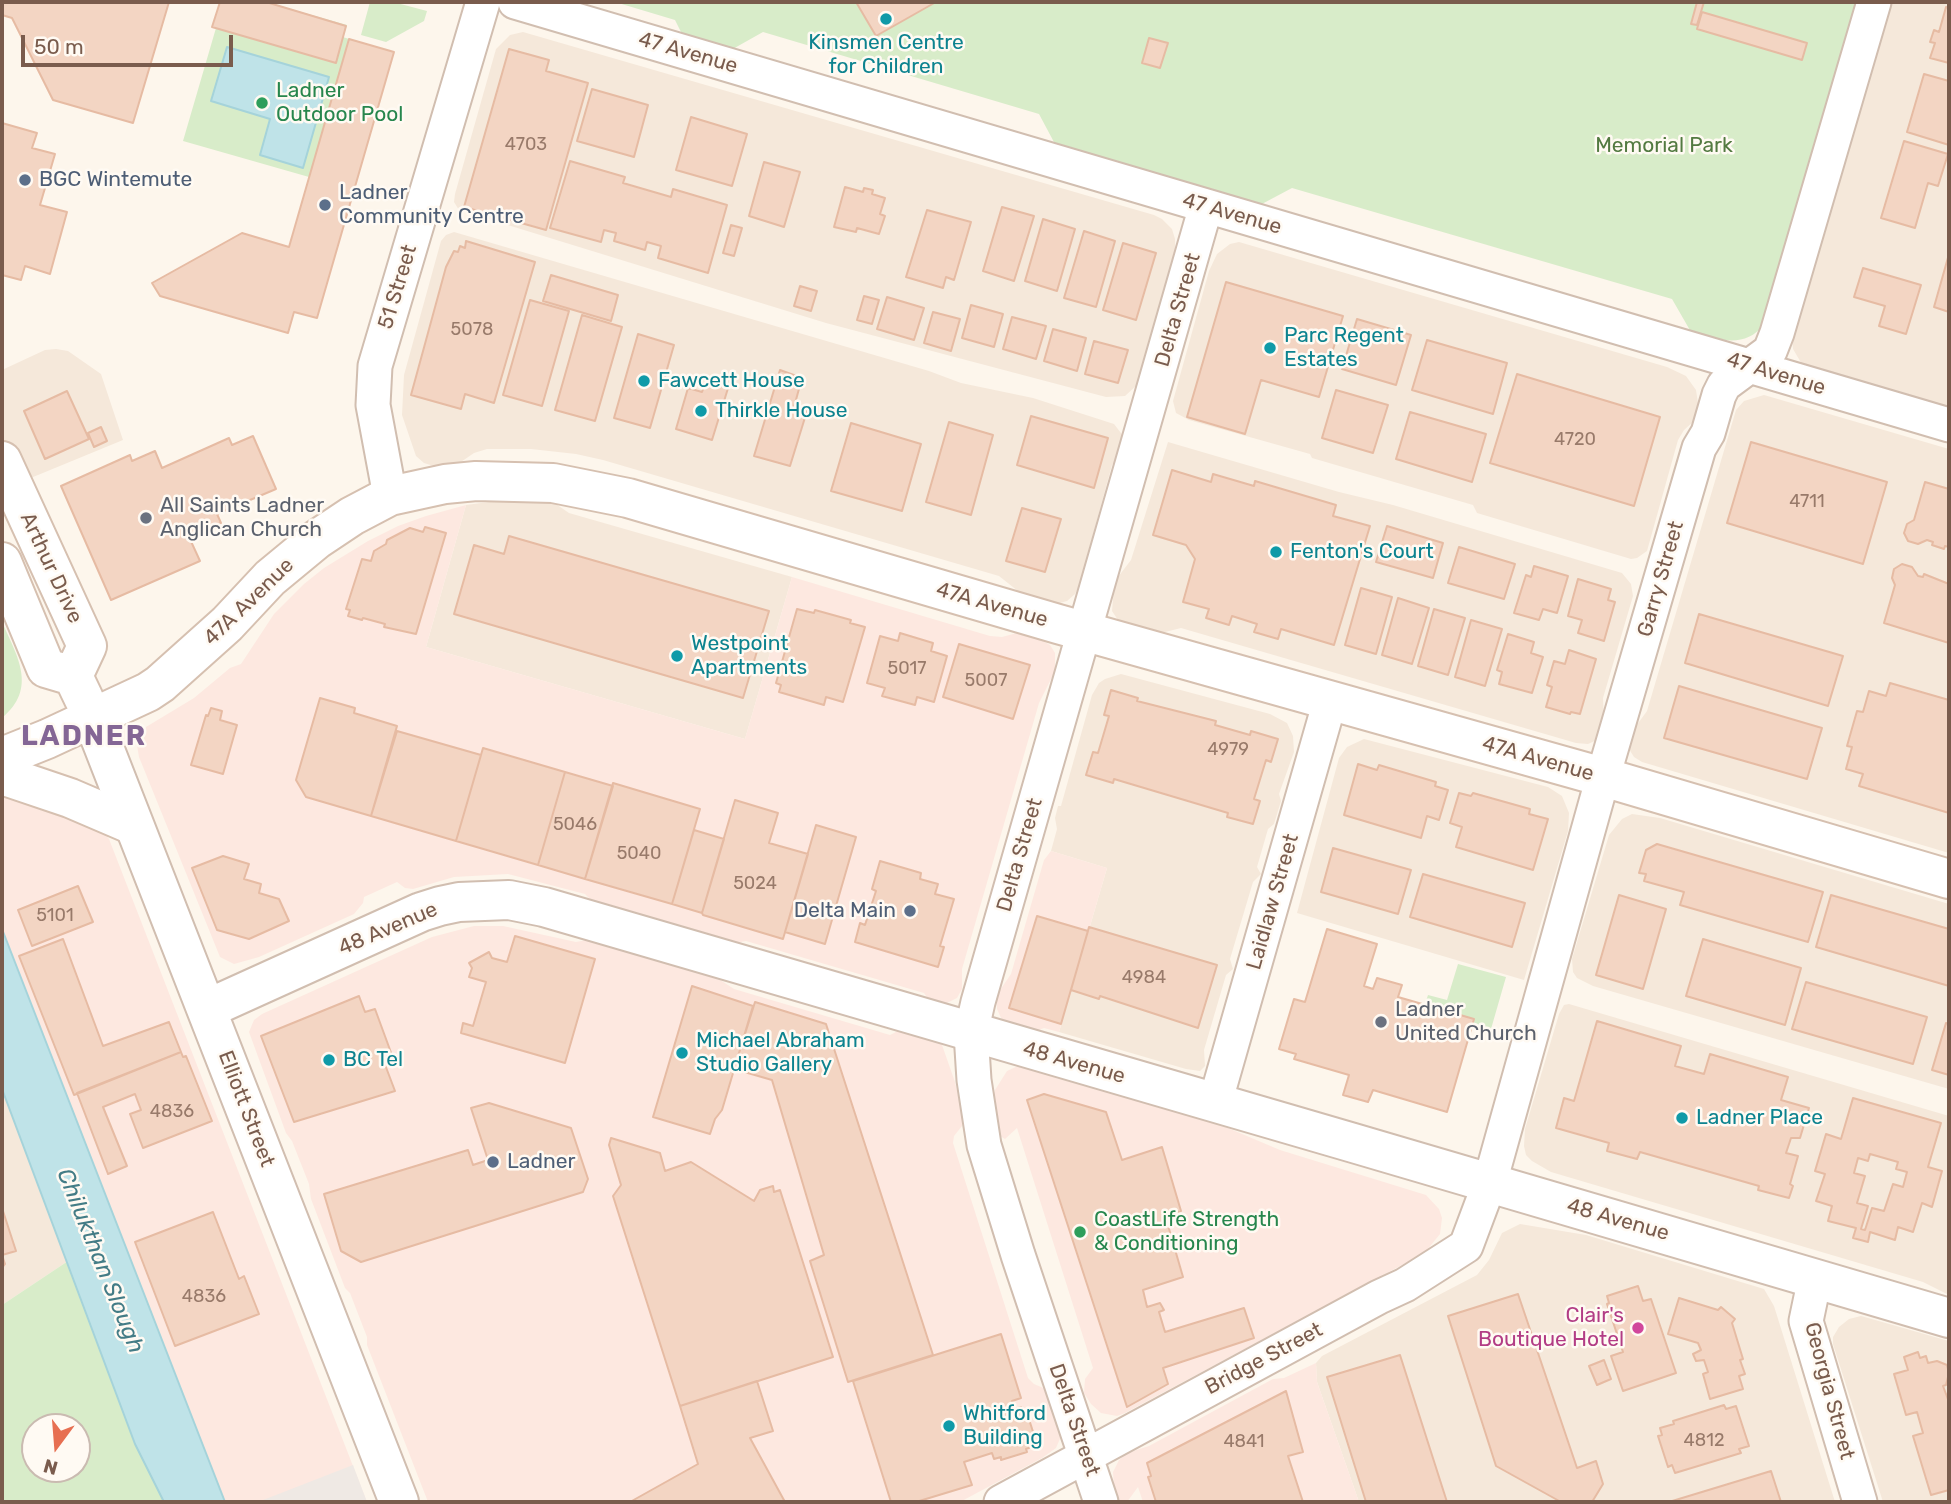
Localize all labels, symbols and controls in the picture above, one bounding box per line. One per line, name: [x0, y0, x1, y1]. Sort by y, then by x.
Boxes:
marker: Kinsmen Centre for Children: [878, 11, 894, 27]
scale bar: [24, 21, 236, 65]
street label: 47 Avenue: [635, 27, 741, 79]
place label: Kinsmen Centre for Children: [808, 30, 964, 80]
text: 50 m: [34, 34, 84, 59]
place label: Ladner Outdoor Pool: [276, 78, 403, 128]
marker: Ladner Outdoor Pool: [254, 95, 270, 111]
park label: Memorial Park: [1595, 133, 1733, 159]
house number: 4703: [505, 134, 547, 156]
place label: BGC Wintemute: [39, 167, 192, 193]
marker: BGC Wintemute: [17, 172, 33, 188]
place label: Ladner Community Centre: [339, 180, 524, 230]
street label: 47 Avenue: [1179, 188, 1285, 240]
marker: Ladner Community Centre: [317, 197, 333, 213]
street label: 51 Street: [373, 242, 423, 332]
street label: Delta Street: [1150, 250, 1206, 370]
house number: 5078: [451, 319, 493, 341]
place label: Parc Regent Estates: [1284, 323, 1404, 373]
marker: Parc Regent Estates: [1262, 340, 1278, 356]
street label: 47 Avenue: [1723, 347, 1829, 401]
place label: Fawcett House: [658, 368, 805, 394]
marker: Fawcett House: [636, 373, 652, 389]
place label: Thirkle House: [715, 398, 848, 424]
marker: Thirkle House: [693, 403, 709, 419]
house number: 4720: [1554, 429, 1596, 451]
house number: 4711: [1789, 491, 1825, 513]
place label: All Saints Ladner Anglican Church: [160, 493, 324, 543]
street label: Arthur Drive: [14, 509, 88, 627]
marker: All Saints Ladner Anglican Church: [138, 510, 154, 526]
street label: Garry Street: [1632, 518, 1690, 640]
place label: Fenton's Court: [1290, 539, 1434, 565]
marker: Fenton's Court: [1268, 544, 1284, 560]
street label: 47A Avenue: [199, 553, 299, 651]
street label: 47A Avenue: [933, 577, 1051, 633]
place label: Westpoint Apartments: [691, 631, 807, 681]
marker: Westpoint Apartments: [669, 648, 685, 664]
house number: 5017: [887, 658, 927, 680]
house number: 5007: [965, 670, 1007, 692]
district label: LADNER: [22, 720, 146, 754]
street label: 47A Avenue: [1479, 731, 1597, 787]
house number: 4979: [1207, 739, 1249, 761]
street label: Delta Street: [992, 795, 1048, 915]
house number: 5046: [553, 814, 597, 836]
street label: Laidlaw Street: [1242, 831, 1304, 973]
house number: 5040: [617, 843, 661, 865]
house number: 5024: [733, 873, 777, 895]
street label: 48 Avenue: [335, 897, 441, 961]
place label: Delta Main: [794, 898, 896, 924]
marker: Delta Main: [902, 903, 918, 919]
house number: 5101: [36, 905, 74, 927]
house number: 4984: [1122, 967, 1166, 989]
place label: Ladner United Church: [1395, 997, 1537, 1047]
marker: Ladner United Church: [1373, 1014, 1389, 1030]
place label: Michael Abraham Studio Gallery: [696, 1028, 865, 1078]
street label: 48 Avenue: [1020, 1036, 1128, 1090]
marker: Michael Abraham Studio Gallery: [674, 1045, 690, 1061]
street label: Elliott Street: [212, 1047, 280, 1171]
place label: BC Tel: [343, 1047, 403, 1073]
marker: BC Tel: [321, 1052, 337, 1068]
house number: 4836: [150, 1101, 194, 1123]
place label: Ladner Place: [1696, 1105, 1823, 1131]
marker: Ladner Place: [1674, 1110, 1690, 1126]
place label: Ladner: [507, 1149, 575, 1175]
marker: Ladner: [485, 1154, 501, 1170]
water label: Chilukthan Slough: [50, 1165, 150, 1357]
street label: 48 Avenue: [1564, 1193, 1672, 1247]
place label: CoastLife Strength & Conditioning: [1094, 1207, 1279, 1257]
marker: CoastLife Strength & Conditioning: [1072, 1224, 1088, 1240]
house number: 4836: [182, 1286, 226, 1308]
place label: Clair's Boutique Hotel: [1478, 1303, 1624, 1353]
street label: Bridge Street: [1201, 1317, 1327, 1401]
marker: Clair's Boutique Hotel: [1630, 1320, 1646, 1336]
street label: Georgia Street: [1799, 1320, 1859, 1462]
street label: Delta Street: [1043, 1361, 1105, 1479]
place label: Whitford Building: [963, 1401, 1046, 1451]
north arrow: [21, 1413, 91, 1483]
marker: Whitford Building: [941, 1418, 957, 1434]
house number: 4812: [1684, 1430, 1724, 1452]
house number: 4841: [1223, 1431, 1265, 1453]
text: N: [41, 1454, 60, 1480]

